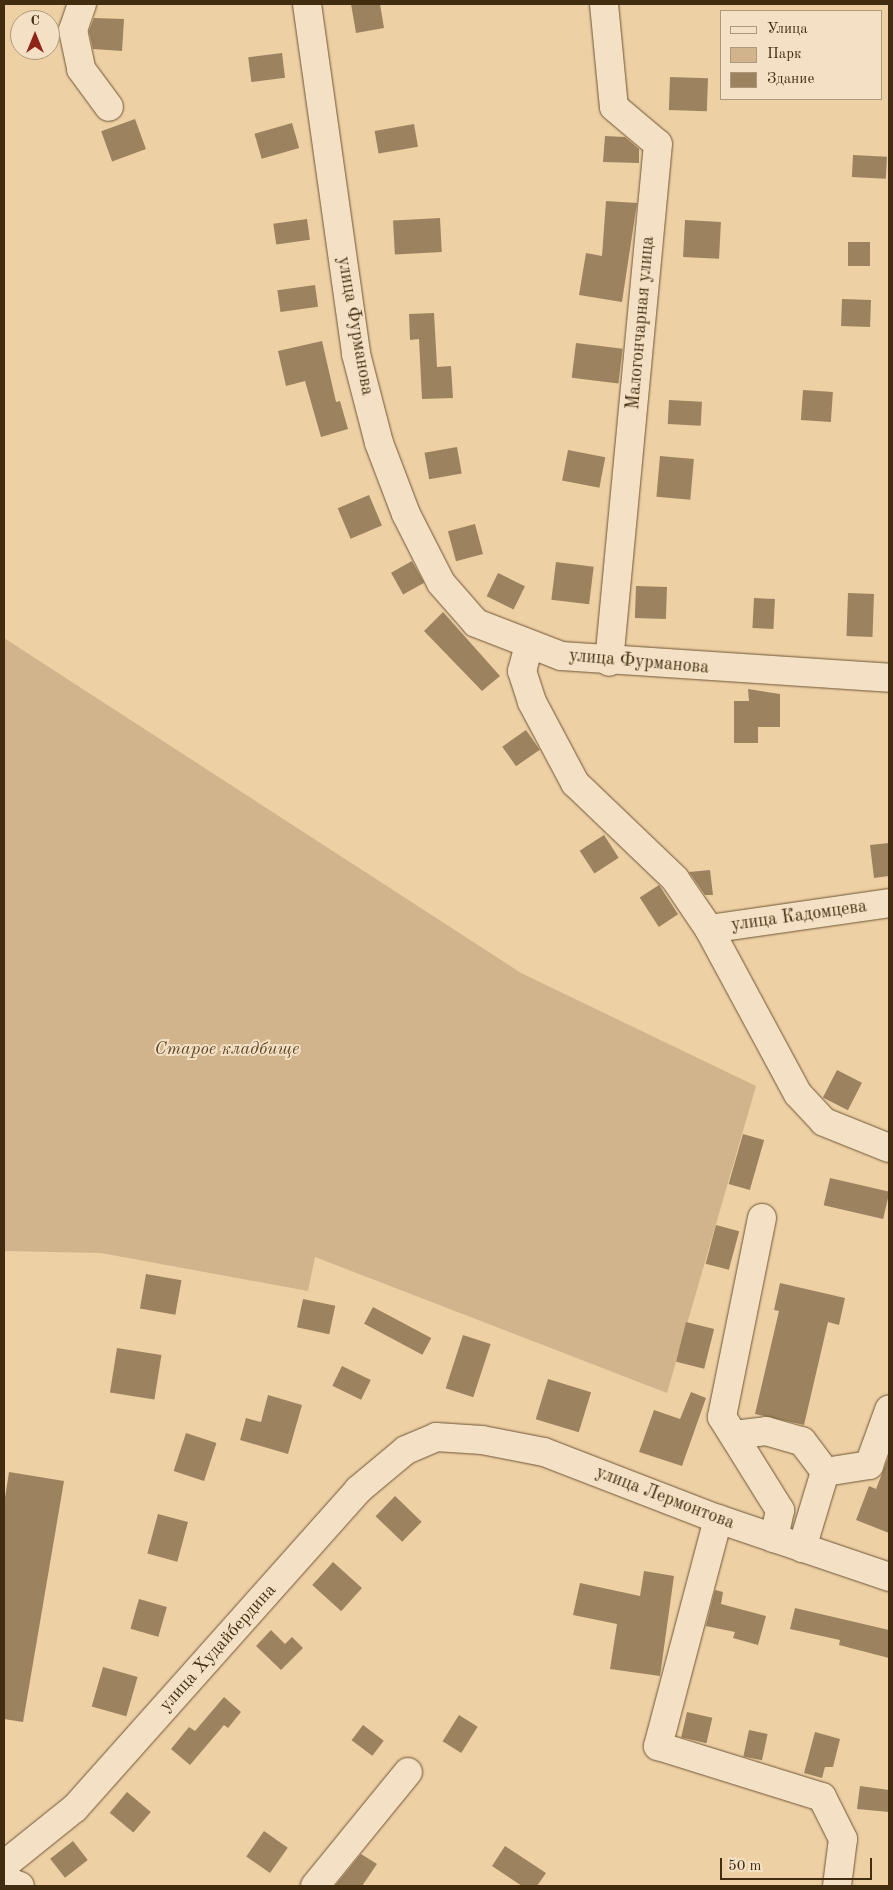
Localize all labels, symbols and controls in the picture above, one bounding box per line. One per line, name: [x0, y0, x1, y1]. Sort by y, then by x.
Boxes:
north arrow: [10, 10, 60, 60]
legend: [720, 10, 883, 100]
text: С: [30, 14, 40, 28]
text: Улица: [767, 22, 808, 37]
text: Парк: [767, 47, 802, 62]
text: Здание: [767, 72, 814, 87]
street label: Малогончарная улица: [623, 235, 659, 411]
street label: улица Фурманова: [332, 255, 378, 397]
street label: улица Фурманова: [568, 645, 710, 679]
street label: улица Кадомцева: [730, 896, 868, 936]
park label: Старое кладбище: [155, 1038, 299, 1060]
street label: улица Лермонтова: [593, 1462, 737, 1534]
street label: улица Худайбердина: [155, 1580, 281, 1716]
scale bar: [723, 1848, 876, 1880]
text: 50 m: [728, 1859, 762, 1874]

